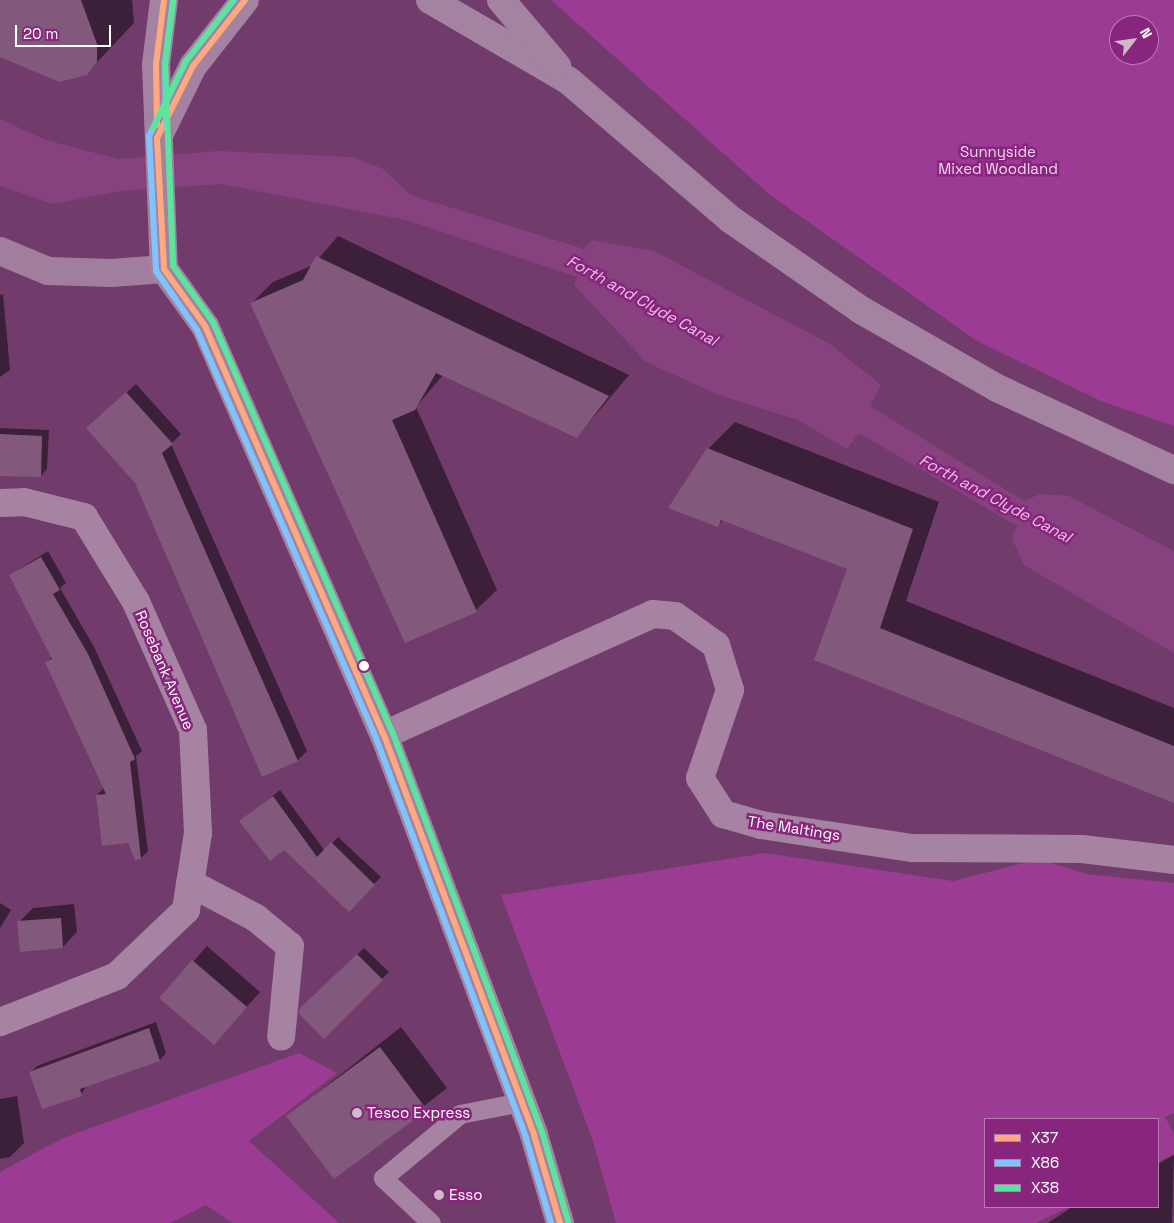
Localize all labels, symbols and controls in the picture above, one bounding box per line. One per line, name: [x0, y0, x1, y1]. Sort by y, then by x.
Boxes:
scale bar: [18, 15, 114, 47]
north arrow: [1109, 15, 1159, 65]
text: 20 m: [23, 24, 58, 43]
text: N: [1136, 24, 1156, 42]
park label: Sunnyside Mixed Woodland: [938, 142, 1058, 177]
water label: Forth and Clyde Canal: [563, 252, 721, 350]
water label: Forth and Clyde Canal: [916, 451, 1074, 547]
street label: Rosebank Avenue: [132, 608, 198, 732]
unlabelled marker: [359, 661, 369, 671]
street label: The Maltings: [747, 812, 841, 844]
place label: Tesco Express: [367, 1104, 470, 1122]
marker: Tesco Express: [351, 1107, 363, 1119]
legend: [984, 1118, 1159, 1208]
text: X37: [1031, 1128, 1058, 1147]
text: X86: [1031, 1153, 1059, 1172]
text: X38: [1031, 1178, 1059, 1197]
place label: Esso: [449, 1186, 483, 1204]
marker: Esso: [433, 1189, 445, 1201]

